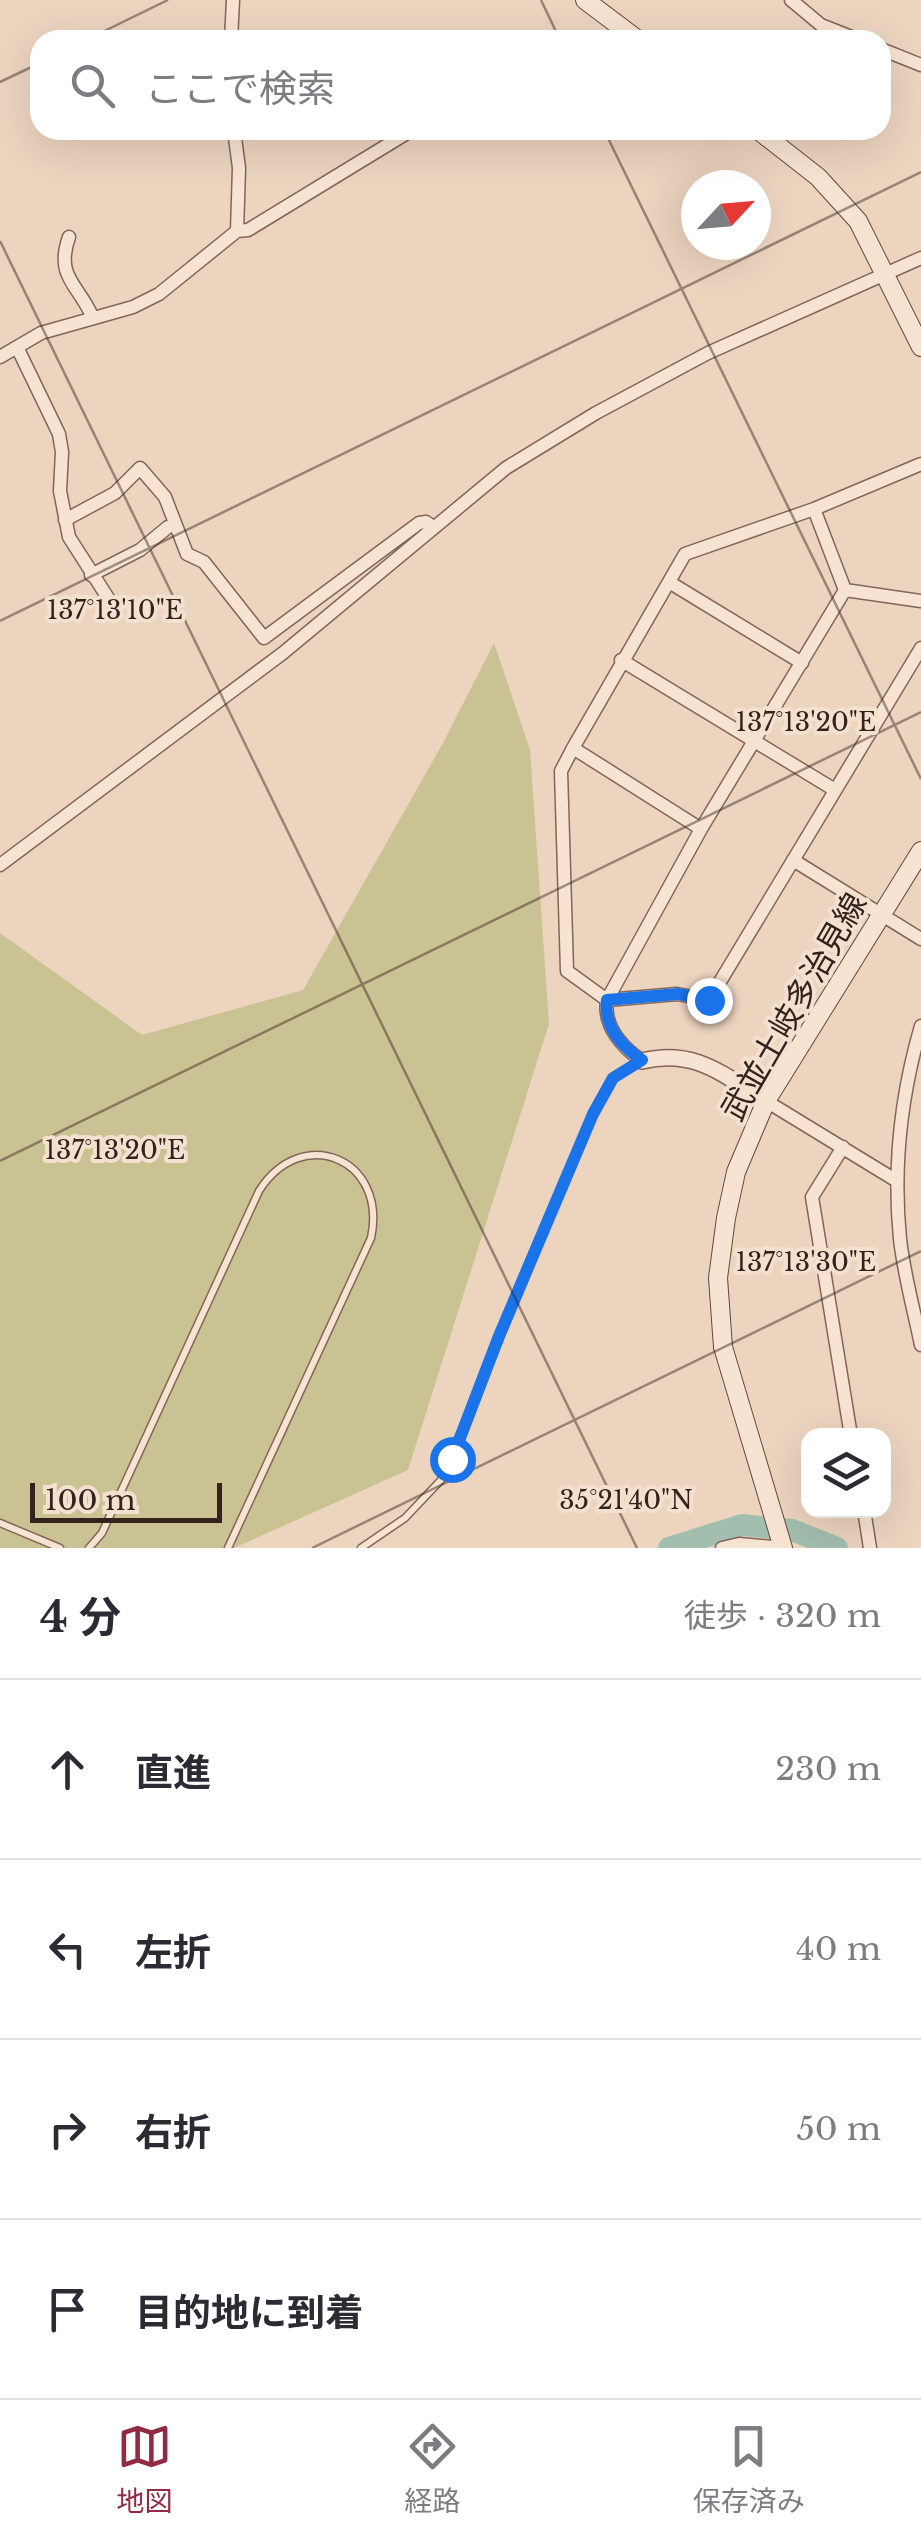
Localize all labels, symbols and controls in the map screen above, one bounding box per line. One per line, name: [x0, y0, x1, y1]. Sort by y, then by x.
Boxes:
search box: [30, 30, 891, 140]
icon: search: [65, 58, 120, 113]
text: ここで検索: [145, 65, 335, 112]
north arrow: [681, 170, 771, 260]
text: 137°13'10"E: [47, 595, 183, 626]
text: 137°13'20"E: [736, 707, 876, 738]
street label: 武並土岐多治見線: [713, 886, 875, 1128]
route end: [687, 978, 733, 1024]
text: 137°13'20"E: [45, 1135, 185, 1166]
text: 137°13'30"E: [736, 1247, 876, 1278]
map controls: [801, 1428, 891, 1518]
button: layers: [801, 1428, 891, 1518]
route start: [430, 1437, 476, 1483]
scale bar: [30, 1478, 222, 1522]
text: 100 m: [45, 1483, 136, 1518]
text: 35°21'40"N: [559, 1485, 693, 1516]
text: 4 分: [40, 1591, 121, 1643]
text: 徒歩 · 320 m: [684, 1596, 881, 1636]
icon: ahead: [40, 1742, 95, 1797]
text: 直進: [135, 1749, 211, 1796]
text: 230 m: [775, 1749, 881, 1789]
icon: left: [40, 1922, 95, 1977]
text: 左折: [135, 1929, 211, 1976]
text: 40 m: [796, 1929, 881, 1969]
icon: right: [40, 2102, 95, 2157]
text: 右折: [135, 2109, 211, 2156]
text: 50 m: [796, 2109, 881, 2149]
icon: arrive: [40, 2282, 95, 2337]
text: 目的地に到着: [135, 2289, 363, 2336]
tab: 地図: [116, 2419, 172, 2519]
tab: 経路: [404, 2419, 461, 2519]
tab: 保存済み: [693, 2419, 805, 2519]

